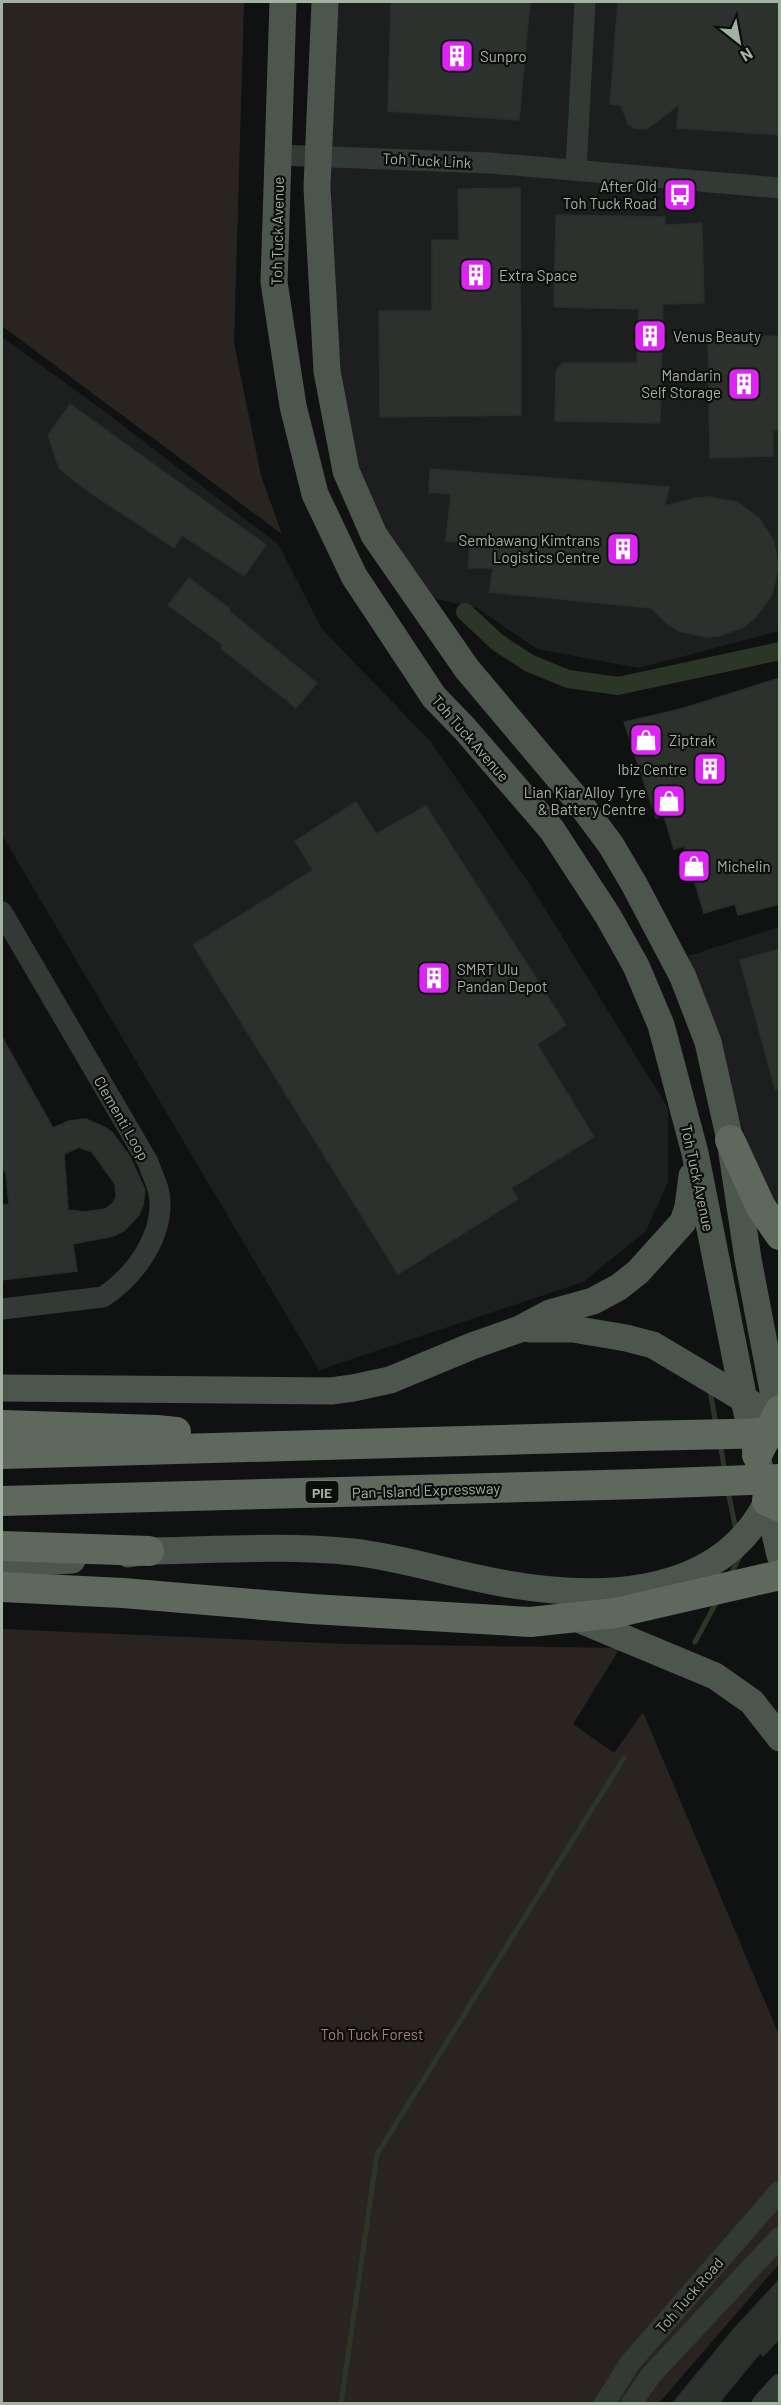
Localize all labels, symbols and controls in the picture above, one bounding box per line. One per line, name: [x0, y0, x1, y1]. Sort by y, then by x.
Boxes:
north arrow: [709, 12, 769, 72]
building icon: Sunpro: [439, 38, 475, 74]
text: N: [738, 44, 756, 66]
place label: Sunpro: [480, 47, 527, 65]
street label: Toh Tuck Link: [382, 149, 472, 171]
street label: Toh Tuck Avenue: [267, 177, 287, 285]
place label: After Old Toh Tuck Road: [563, 177, 657, 212]
bus stop icon: After Old Toh Tuck Road: [662, 177, 698, 213]
building icon: Extra Space: [458, 257, 494, 293]
place label: Extra Space: [499, 266, 577, 284]
building icon: Venus Beauty: [632, 318, 668, 354]
place label: Venus Beauty: [673, 327, 761, 345]
place label: Mandarin Self Storage: [641, 366, 721, 401]
building icon: Mandarin Self Storage: [726, 366, 762, 402]
place label: Sembawang Kimtrans Logistics Centre: [458, 531, 600, 566]
building icon: Sembawang Kimtrans Logistics Centre: [605, 531, 641, 567]
street label: Toh Tuck Avenue: [429, 691, 513, 785]
shop icon: Ziptrak: [628, 722, 664, 758]
place label: Ziptrak: [669, 731, 716, 749]
building icon: Ibiz Centre: [692, 751, 728, 787]
place label: Ibiz Centre: [617, 760, 687, 778]
place label: Lian Kiar Alloy Tyre & Battery Centre: [524, 783, 646, 818]
shop icon: Lian Kiar Alloy Tyre & Battery Centre: [651, 783, 687, 819]
shop icon: Michelin: [676, 848, 712, 884]
place label: Michelin: [717, 857, 771, 875]
building icon: SMRT Ulu Pandan Depot: [416, 960, 452, 996]
place label: SMRT Ulu Pandan Depot: [457, 960, 547, 995]
street label: Clementi Loop: [91, 1073, 153, 1163]
street label: Toh Tuck Avenue: [678, 1123, 718, 1233]
street label: Pan-Island Expressway: [352, 1478, 501, 1502]
road number: PIE: [306, 1481, 338, 1503]
park label: Toh Tuck Forest: [321, 2025, 424, 2043]
street label: Toh Tuck Road: [651, 2254, 727, 2336]

